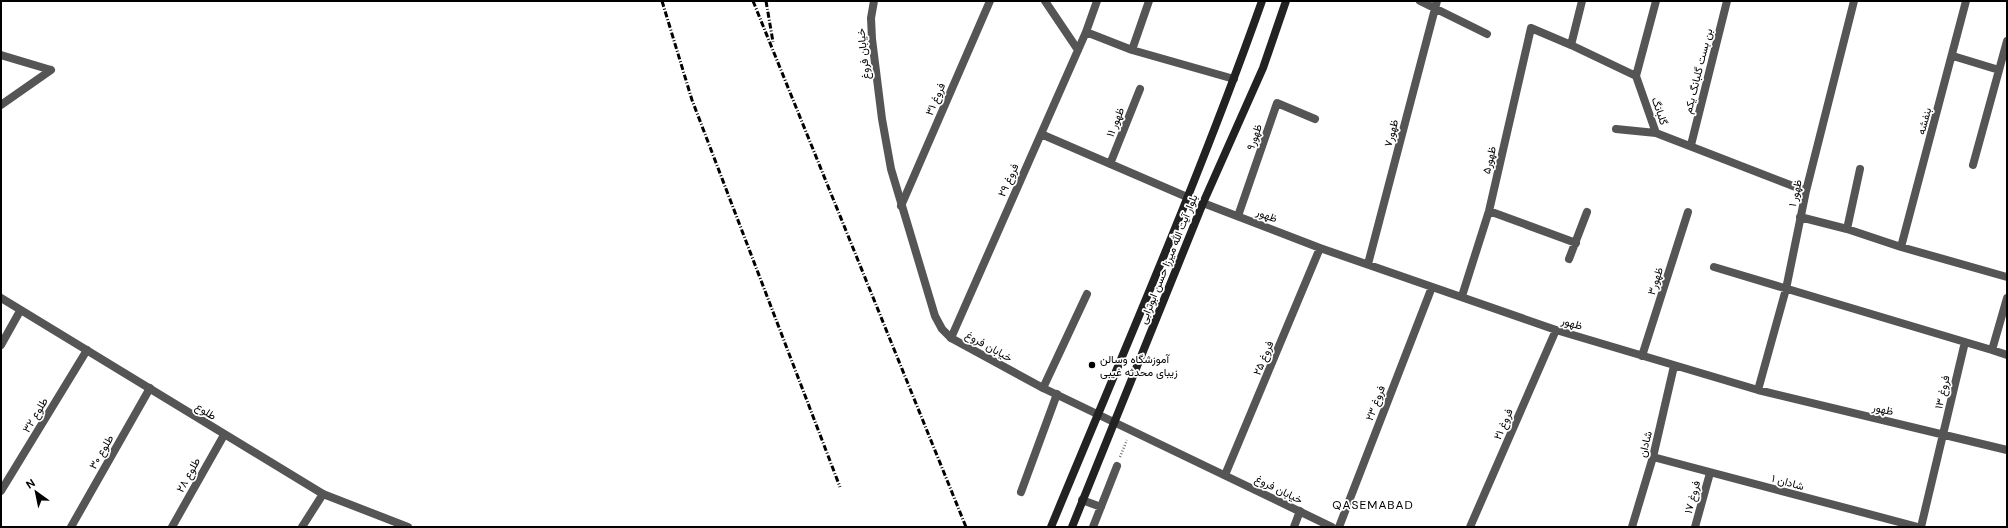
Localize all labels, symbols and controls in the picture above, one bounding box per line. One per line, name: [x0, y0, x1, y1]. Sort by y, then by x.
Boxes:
street label: بن بست گلبانگ یکم: [1681, 27, 1716, 115]
street label: خیابان فروغ: [853, 28, 874, 80]
street label: فروغ ۳۱: [922, 81, 949, 118]
street label: گلبانگ: [1649, 95, 1671, 127]
street label: ظهور ۱۱: [1103, 105, 1127, 139]
street label: بنفشه: [1914, 106, 1934, 136]
street label: ظهور۷: [1381, 118, 1401, 148]
street label: ظهور۹: [1243, 122, 1265, 152]
street label: ظهور۵: [1479, 145, 1499, 175]
street label: فروغ ۲۹: [995, 161, 1022, 199]
street label: ظهور ۱: [1785, 178, 1805, 208]
street label: بلوار آیت الله میرزا حسن ابوترابی: [1136, 192, 1200, 326]
street label: ظهور: [1254, 204, 1280, 225]
street label: ظهور۳: [1644, 265, 1666, 297]
street label: ظهور: [1559, 313, 1584, 333]
street label: خیابان فروغ: [963, 327, 1015, 365]
street label: فروغ ۲۵: [1250, 339, 1277, 378]
place label: آموزشگاه وسالن زیبای محدثه غیبی: [1100, 352, 1178, 379]
marker: آموزشگاه وسالن زیبای محدثه غیبی: [1087, 360, 1097, 370]
street label: فروغ ۱۳: [1931, 374, 1954, 410]
street label: فروغ ۲۳: [1362, 383, 1389, 423]
street label: طلوع ۳۲: [19, 395, 52, 436]
street label: طلوع: [192, 399, 219, 424]
street label: ظهور: [1870, 400, 1895, 418]
street label: فروغ ۲۱: [1490, 406, 1517, 442]
street label: شادان: [1635, 429, 1655, 459]
street label: طلوع ۳۰: [86, 432, 117, 472]
street label: طلوع ۲۸: [173, 455, 204, 495]
street label: خیابان فروغ: [1252, 471, 1305, 507]
street label: شادان ۱: [1770, 471, 1806, 493]
north arrow: [16, 472, 56, 512]
text: N: [23, 476, 38, 492]
street label: فروغ ۱۷: [1681, 479, 1704, 515]
district label: QASEMABAD: [1332, 497, 1414, 513]

